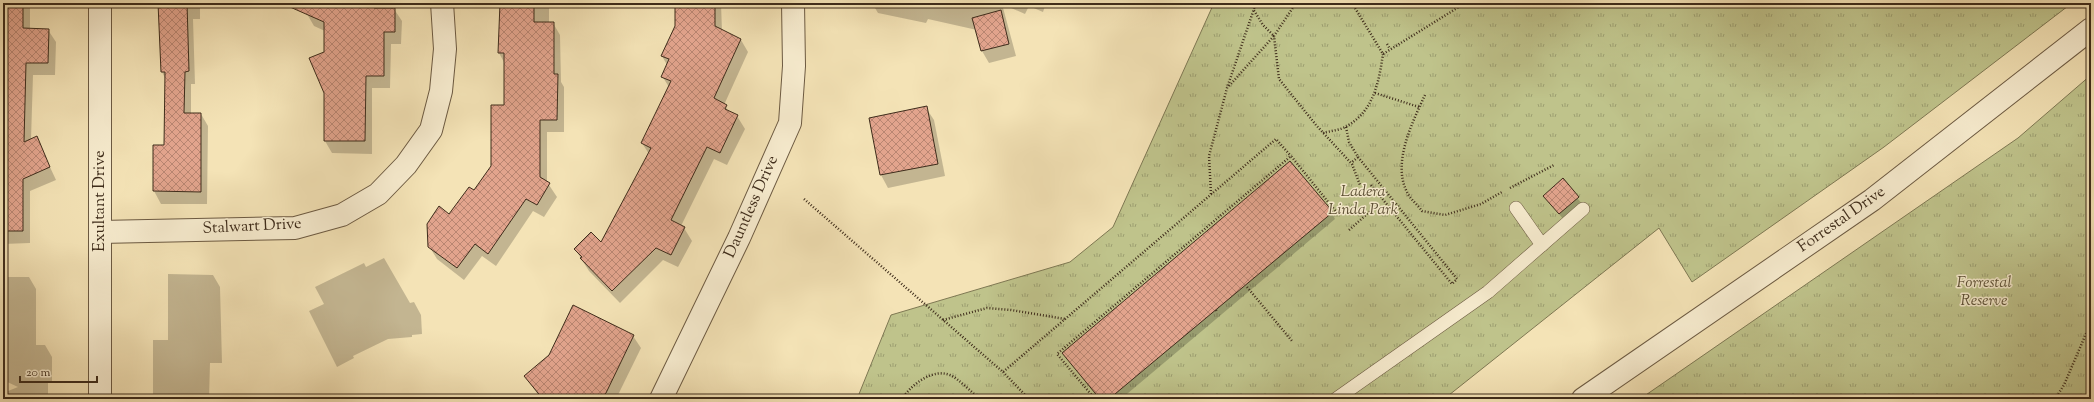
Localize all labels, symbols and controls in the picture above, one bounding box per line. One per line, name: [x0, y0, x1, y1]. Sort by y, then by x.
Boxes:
street label: Exultant Drive: [89, 150, 112, 252]
street label: Dauntless Drive: [719, 152, 785, 262]
park label: Ladera Linda Park: [1328, 181, 1398, 222]
street label: Forrestal Drive: [1793, 181, 1891, 259]
street label: Stalwart Drive: [202, 213, 302, 241]
park label: Forrestal Reserve: [1956, 272, 2012, 313]
scale bar: [20, 358, 97, 384]
text: 20 m: [26, 364, 51, 382]

